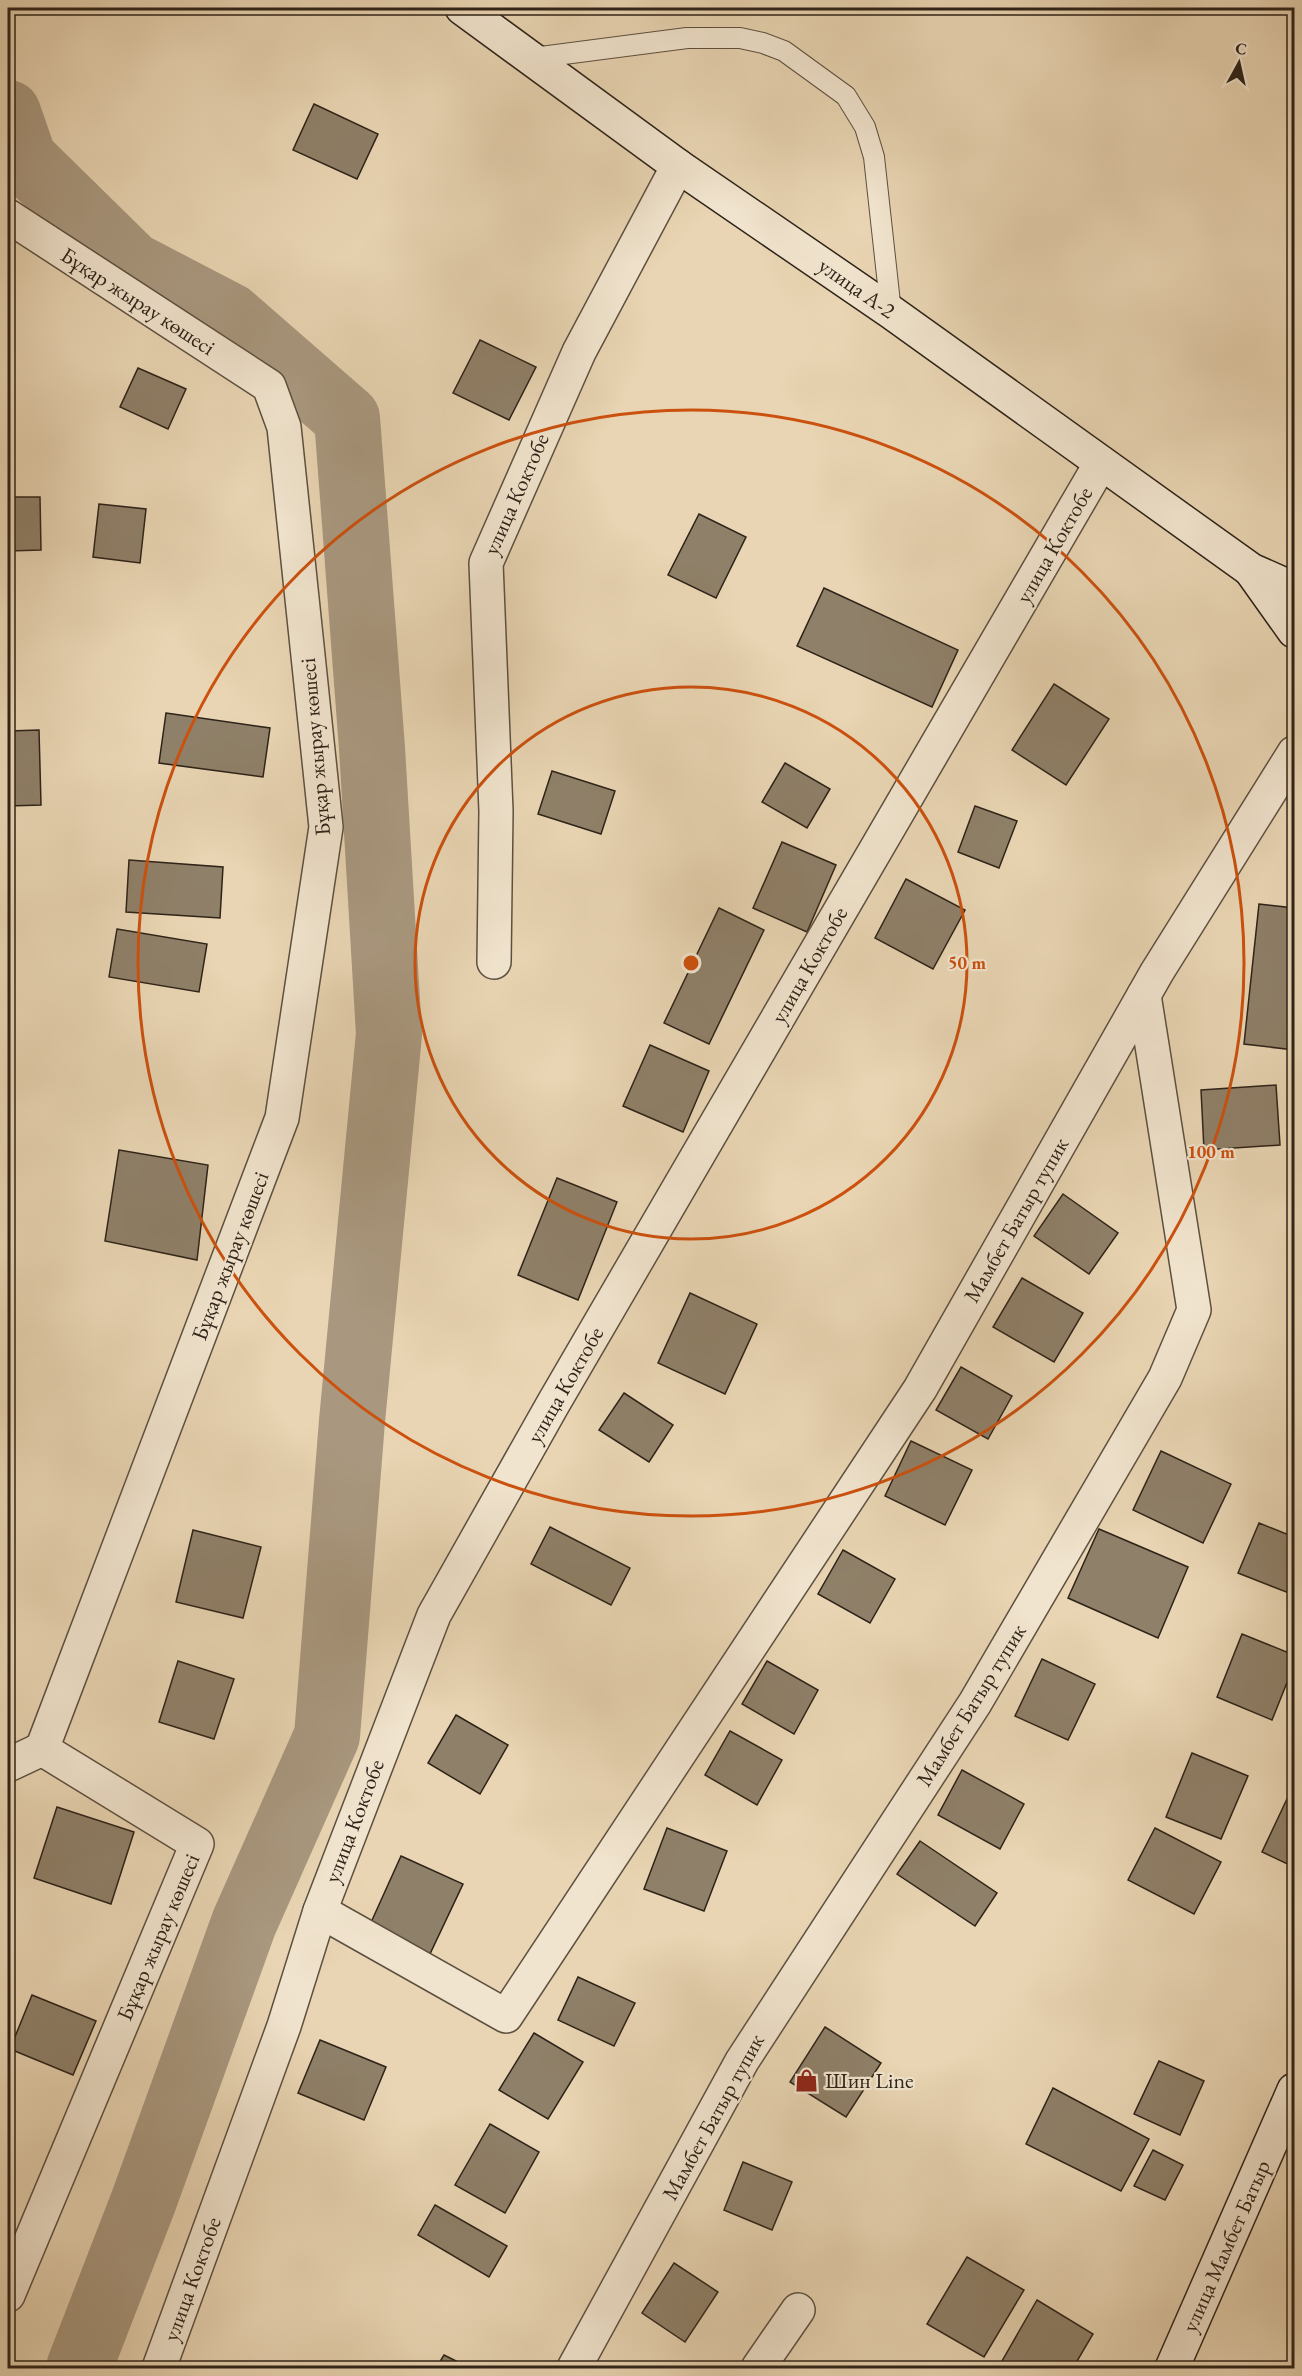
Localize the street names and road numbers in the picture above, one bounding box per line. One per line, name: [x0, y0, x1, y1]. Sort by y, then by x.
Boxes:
street label: Бұқар жырау көшесі: [55, 240, 221, 362]
street label: улица А-2: [813, 251, 902, 325]
street label: улица Коктобе: [476, 428, 556, 559]
street label: улица Коктобе: [1009, 481, 1099, 609]
street label: Бұқар жырау көшесі: [293, 657, 337, 837]
street label: улица Коктобе: [764, 901, 854, 1029]
street label: Мамбет Батыр тупик: [957, 1132, 1075, 1308]
street label: Бұқар жырау көшесі: [184, 1167, 276, 1345]
street label: улица Коктобе: [520, 1321, 610, 1449]
street label: Мамбет Батыр тупик: [909, 1618, 1033, 1792]
street label: улица Коктобе: [317, 1755, 391, 1887]
street label: Бұқар жырау көшесі: [110, 1849, 206, 2025]
street label: Мамбет Батыр тупик: [655, 2028, 771, 2205]
street label: улица Мамбет Батыр: [1175, 2155, 1277, 2337]
street label: улица Коктобе: [156, 2212, 228, 2345]

